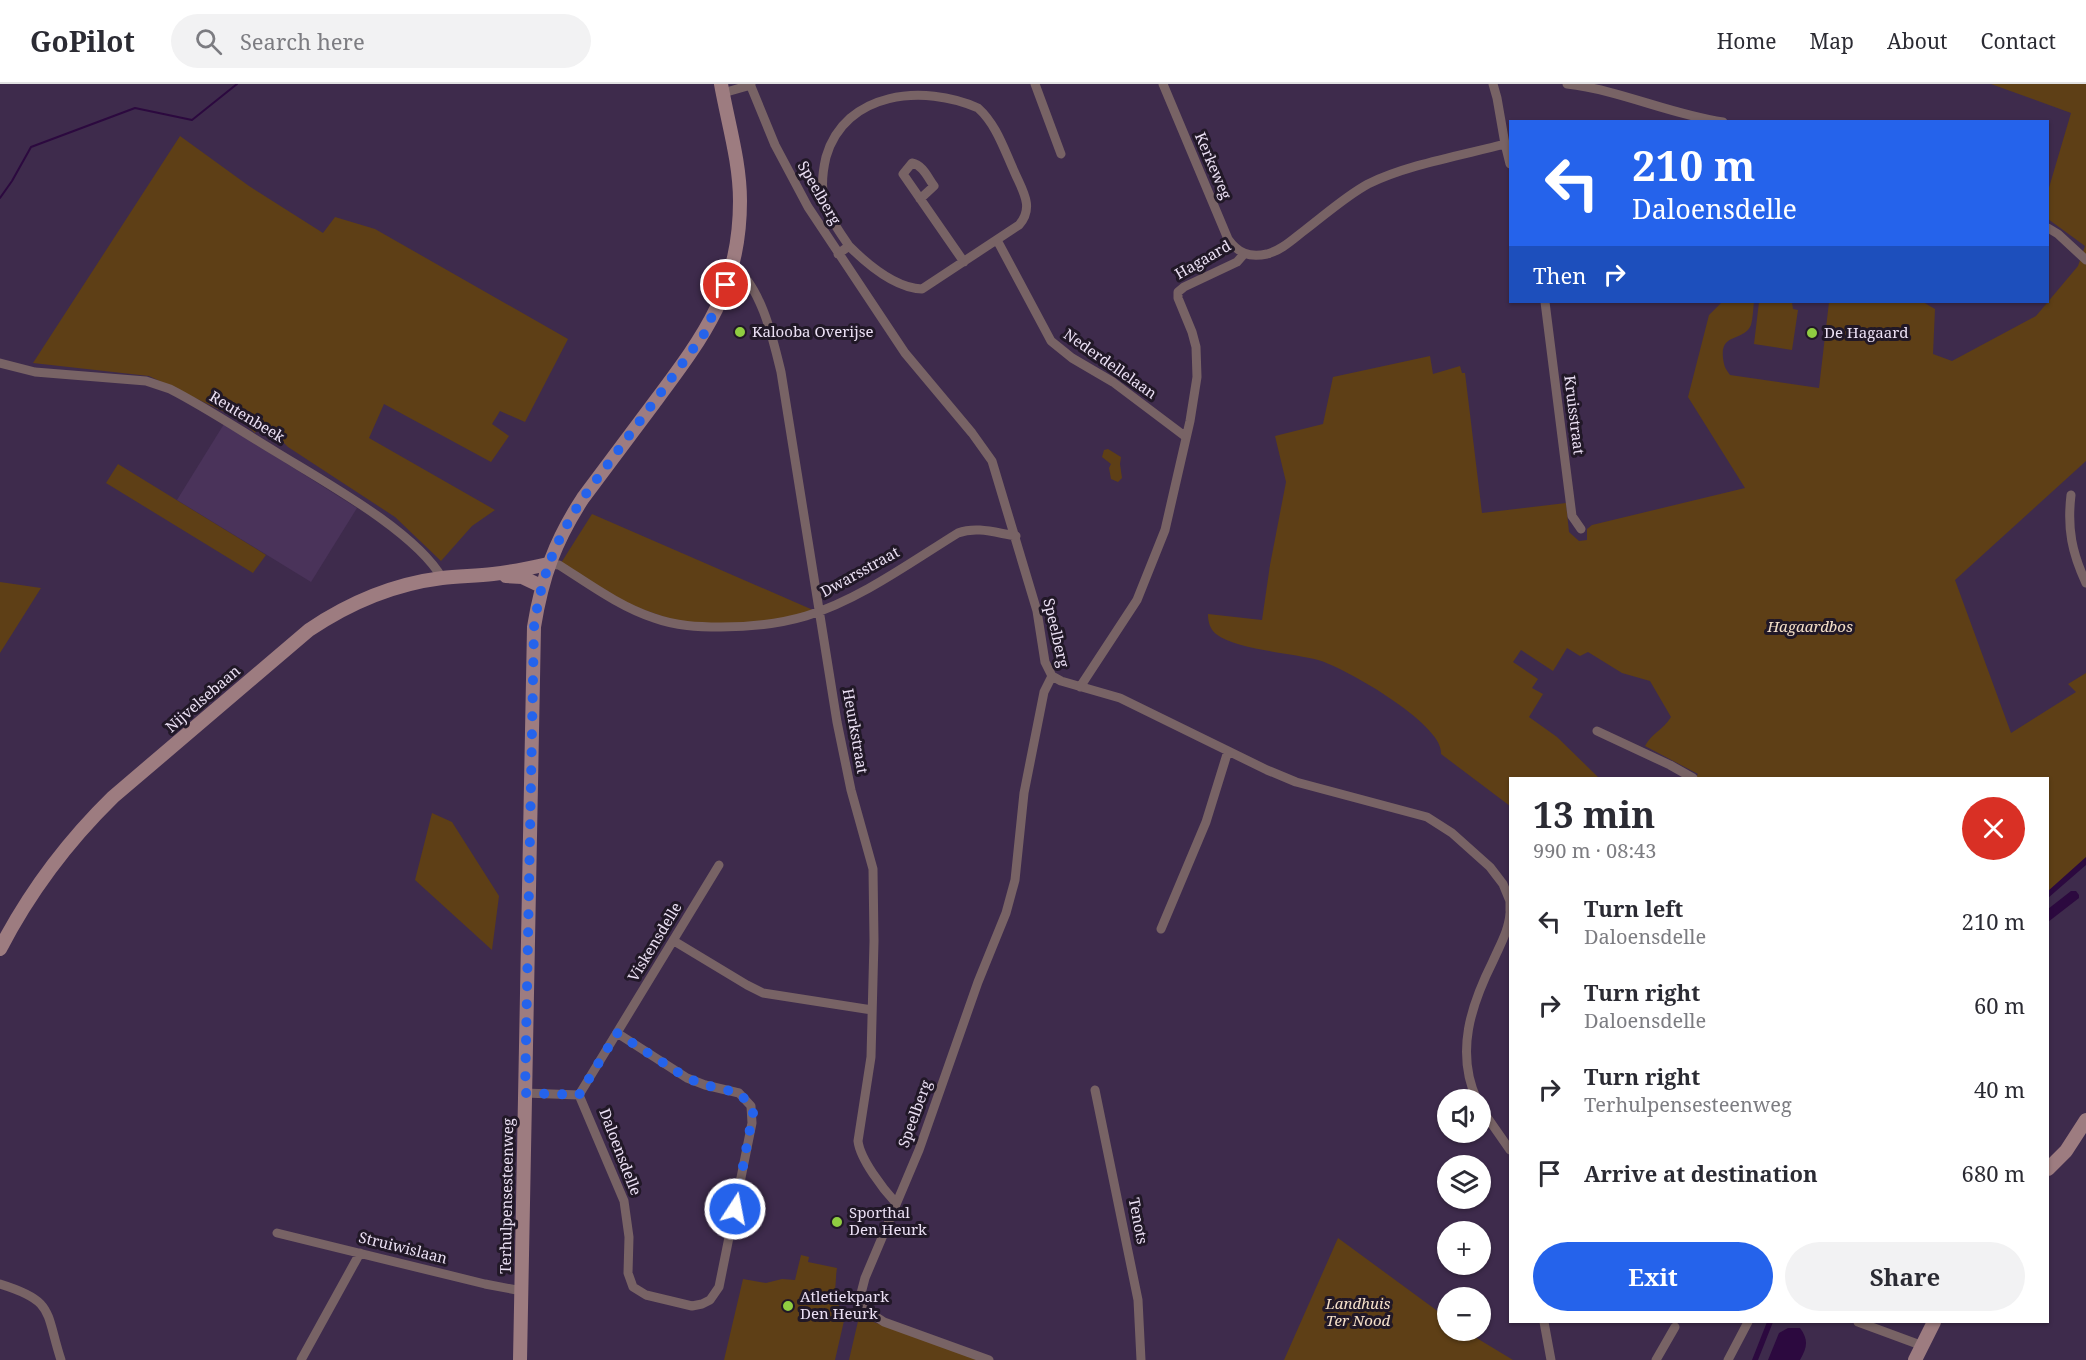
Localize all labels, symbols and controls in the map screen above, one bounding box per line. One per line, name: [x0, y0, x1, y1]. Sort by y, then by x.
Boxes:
search box: [171, 14, 591, 68]
text: GoPilot: [30, 22, 135, 60]
icon: search: [192, 25, 225, 58]
text: Search here: [240, 26, 365, 56]
text: Home: [1717, 27, 1777, 55]
text: Map: [1810, 27, 1854, 55]
text: About: [1887, 27, 1948, 55]
text: Contact: [1981, 27, 2056, 55]
street label: Kerkeweg: [1191, 129, 1237, 202]
text: 210 m: [1632, 136, 1756, 193]
icon: left: [1533, 144, 1611, 222]
street label: Speelberg: [794, 157, 846, 228]
text: Daloensdelle: [1632, 190, 1797, 227]
street label: Hagaard: [1171, 235, 1234, 283]
icon: right: [1598, 258, 1631, 291]
pin: [700, 259, 751, 310]
text: Then: [1533, 260, 1586, 290]
icon: arrive: [709, 268, 742, 301]
place label: Kalooba Overijse: [752, 321, 873, 341]
place label: De Hagaard: [1824, 322, 1908, 342]
street label: Nederdellelaan: [1060, 324, 1161, 403]
marker: Kalooba Overijse: [733, 325, 747, 339]
marker: De Hagaard: [1805, 326, 1819, 340]
street label: Kruisstraat: [1560, 374, 1590, 456]
street label: Reutenbeek: [206, 386, 289, 447]
street label: Dwarsstraat: [817, 541, 902, 601]
street label: Speelberg: [1039, 596, 1075, 669]
park label: Hagaardbos: [1766, 616, 1853, 636]
street label: Nijvelsebaan: [161, 660, 244, 736]
street label: Heurkstraat: [839, 687, 873, 775]
text: 13 min: [1533, 790, 1655, 839]
button: close: [1962, 797, 2025, 860]
text: 990 m · 08:43: [1533, 837, 1656, 864]
text: Turn left: [1584, 893, 1683, 923]
street label: Viskensdelle: [623, 898, 686, 985]
icon: left: [1533, 905, 1566, 938]
text: 210 m: [1962, 906, 2025, 936]
text: Daloensdelle: [1584, 923, 1706, 950]
text: Turn right: [1584, 977, 1700, 1007]
icon: right: [1533, 989, 1566, 1022]
text: 60 m: [1974, 990, 2025, 1020]
text: Daloensdelle: [1584, 1007, 1706, 1034]
text: Turn right: [1584, 1061, 1700, 1091]
icon: right: [1533, 1073, 1566, 1106]
text: 40 m: [1974, 1074, 2025, 1104]
street label: Speelberg: [893, 1077, 936, 1150]
map controls: [1437, 1089, 1491, 1341]
button: sound: [1437, 1089, 1491, 1143]
text: Terhulpensesteenweg: [1584, 1091, 1792, 1118]
street label: Daloensdelle: [595, 1105, 647, 1198]
street label: Terhulpensesteenweg: [495, 1118, 517, 1274]
button: layers: [1437, 1155, 1491, 1209]
icon: arrive: [1533, 1157, 1566, 1190]
text: Arrive at destination: [1584, 1158, 1818, 1188]
text: 680 m: [1962, 1158, 2025, 1188]
position arrow: [703, 1177, 767, 1241]
street label: Tenots: [1125, 1196, 1153, 1246]
place label: Sporthal Den Heurk: [849, 1202, 927, 1239]
marker: Sporthal Den Heurk: [830, 1215, 844, 1229]
button: +: [1437, 1221, 1491, 1275]
street label: Struiwislaan: [357, 1226, 450, 1268]
button: Exit: [1533, 1242, 1773, 1311]
button: Share: [1785, 1242, 2025, 1311]
place label: Atletiekpark Den Heurk: [800, 1286, 889, 1323]
button: −: [1437, 1287, 1491, 1341]
park label: Landhuis Ter Nood: [1324, 1293, 1391, 1330]
marker: Atletiekpark Den Heurk: [781, 1299, 795, 1313]

